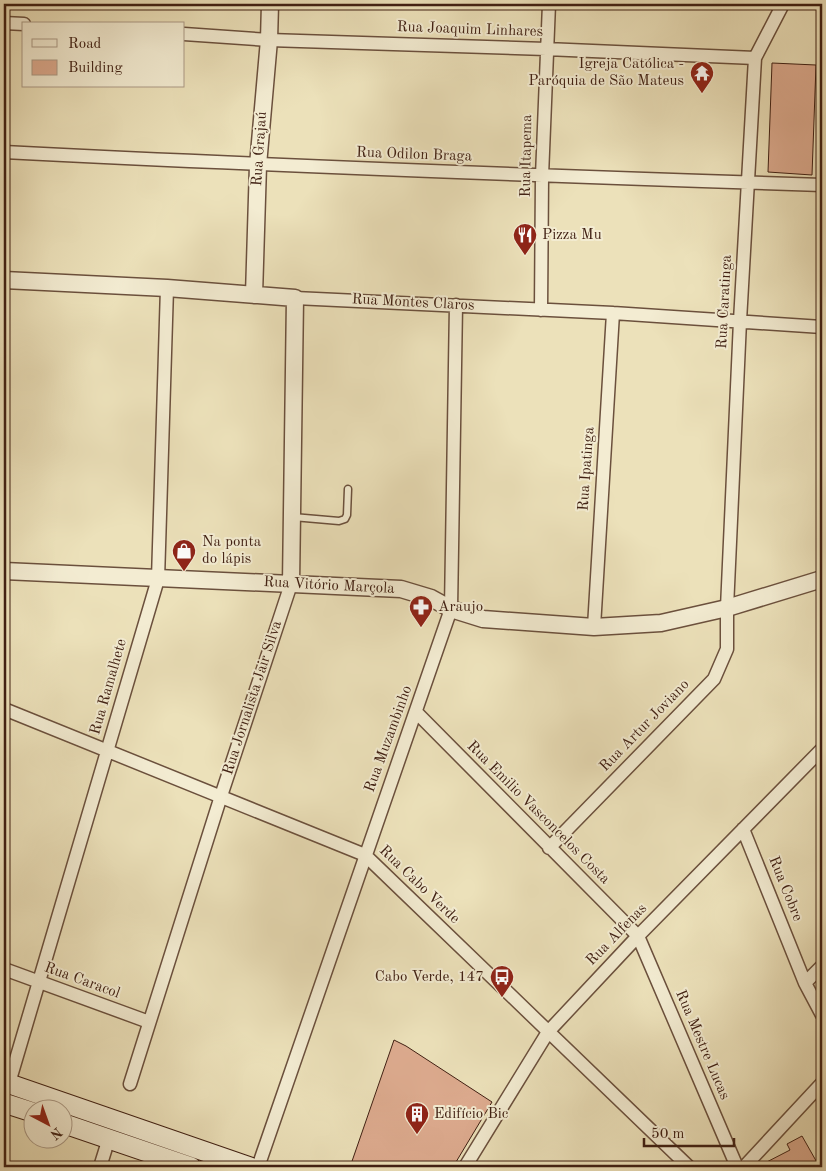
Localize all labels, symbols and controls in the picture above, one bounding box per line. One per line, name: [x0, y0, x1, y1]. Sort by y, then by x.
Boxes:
street label: Rua Joaquim Linhares: [397, 20, 543, 40]
legend: [22, 22, 185, 88]
text: Road: [68, 37, 102, 52]
place label: Igreja Católica - Paróquia de São Mateus: [528, 57, 684, 89]
temple icon: Igreja Católica - Paróquia de São Mateus: [689, 60, 715, 94]
text: Building: [68, 61, 123, 76]
street label: Rua Grajaú: [250, 111, 270, 187]
street label: Rua Itapema: [519, 114, 535, 198]
street label: Rua Odilon Braga: [356, 145, 473, 165]
restaurant icon: Pizza Mu: [512, 222, 538, 256]
place label: Pizza Mu: [542, 228, 602, 243]
street label: Rua Caratinga: [715, 254, 735, 349]
street label: Rua Montes Claros: [351, 292, 475, 314]
street label: Rua Ipatinga: [577, 426, 597, 512]
place label: Na ponta do lápis: [202, 535, 262, 567]
shop icon: Na ponta do lápis: [171, 538, 197, 572]
street label: Rua Vitório Marçola: [263, 575, 396, 597]
pharmacy icon: Araujo: [408, 594, 434, 628]
place label: Araujo: [438, 600, 483, 615]
street label: Rua Jornalista Jair Silva: [221, 618, 285, 777]
street label: Rua Ramalhete: [88, 637, 130, 737]
street label: Rua Artur Joviano: [597, 677, 693, 775]
street label: Rua Muzambinho: [363, 684, 415, 794]
street label: Rua Emilio Vasconcelos Costa: [464, 739, 613, 888]
street label: Rua Cabo Verde: [376, 843, 462, 927]
street label: Rua Cobre: [765, 854, 805, 924]
street label: Rua Alfenas: [584, 901, 650, 969]
street label: Rua Caracol: [42, 960, 122, 1002]
bus stop icon: Cabo Verde, 147: [489, 964, 515, 998]
place label: Cabo Verde, 147: [375, 970, 484, 985]
street label: Rua Mestre Lucas: [672, 988, 732, 1102]
north arrow: [22, 1098, 72, 1148]
building icon: Edifício Bic: [404, 1101, 430, 1135]
place label: Edifício Bic: [434, 1107, 509, 1122]
scale bar: [644, 1116, 734, 1148]
text: N: [47, 1124, 65, 1142]
text: 50 m: [651, 1127, 685, 1142]

